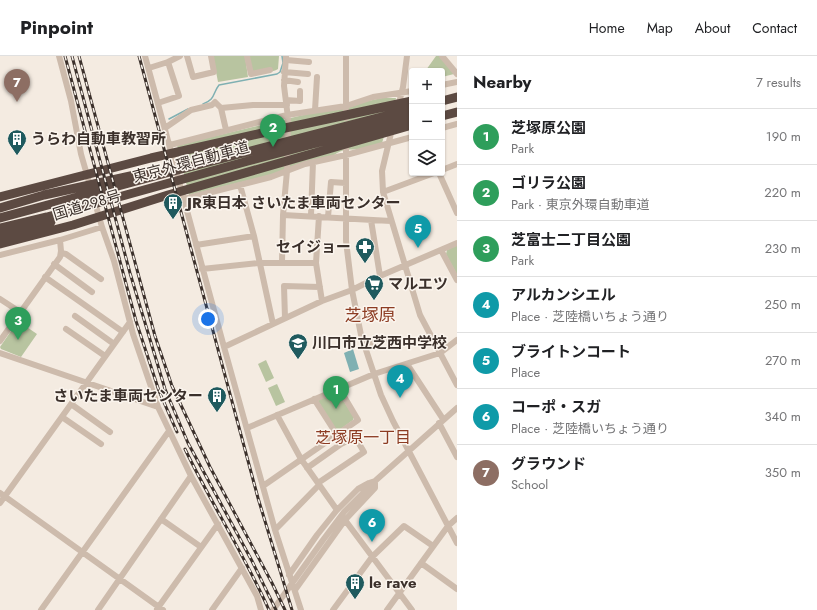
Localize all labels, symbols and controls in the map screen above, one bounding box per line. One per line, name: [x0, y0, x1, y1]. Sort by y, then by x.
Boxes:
text: Pinpoint: [20, 14, 93, 41]
text: Home: [589, 18, 625, 38]
text: Map: [647, 18, 673, 38]
text: About: [695, 18, 730, 38]
text: Contact: [752, 18, 797, 38]
map controls: [409, 68, 445, 176]
button: +: [409, 68, 445, 104]
pin: 7: [4, 69, 30, 102]
text: Nearby: [473, 70, 531, 94]
text: 7 results: [756, 73, 801, 92]
button: −: [409, 104, 445, 140]
pin: 2: [260, 114, 286, 147]
text: 芝塚原公園: [511, 117, 586, 139]
text: 1: [483, 127, 489, 146]
text: 190 m: [766, 127, 801, 146]
building icon: うらわ自動車教習所: [6, 128, 28, 156]
place label: うらわ自動車教習所: [31, 128, 166, 150]
street label: 東京外環自動車道: [130, 136, 252, 188]
text: Park: [511, 139, 534, 158]
button: layers: [409, 140, 445, 176]
text: ゴリラ公園: [511, 172, 586, 194]
text: 2: [482, 183, 490, 202]
text: 220 m: [764, 183, 801, 202]
street label: 国道298号: [50, 184, 124, 226]
building icon: JR東日本 さいたま車両センター: [162, 192, 184, 220]
place label: JR東日本 さいたま車両センター: [184, 192, 401, 214]
text: Park · 東京外環自動車道: [511, 195, 650, 214]
pin: 5: [405, 215, 431, 248]
text: 芝富士二丁目公園: [511, 229, 631, 251]
place label: セイジョー: [276, 236, 351, 258]
pharmacy icon: セイジョー: [354, 236, 376, 264]
text: 3: [482, 239, 490, 258]
text: 230 m: [765, 239, 801, 258]
text: Park: [511, 251, 534, 270]
supermarket icon: マルエツ: [363, 273, 385, 301]
place label: マルエツ: [388, 273, 448, 295]
text: アルカンシエル: [511, 284, 615, 306]
text: 4: [481, 295, 491, 314]
text: 250 m: [764, 295, 801, 314]
district label: 芝塚原: [345, 303, 396, 327]
pin: 3: [5, 307, 31, 340]
text: Place · 芝陸橋いちょう通り: [511, 307, 669, 326]
your location: [198, 309, 218, 329]
school or university icon: 川口市立芝西中学校: [287, 332, 309, 360]
place label: 川口市立芝西中学校: [312, 332, 447, 354]
text: ブライトンコート: [511, 341, 631, 363]
text: 5: [482, 351, 490, 370]
text: 270 m: [765, 351, 801, 370]
text: Place: [511, 363, 540, 382]
pin: 4: [387, 365, 413, 398]
pin: 1: [323, 376, 349, 409]
place label: さいたま車両センター: [53, 385, 203, 407]
building icon: さいたま車両センター: [206, 385, 228, 413]
text: コーポ・スガ: [511, 396, 601, 418]
text: 6: [482, 407, 490, 426]
text: 340 m: [764, 407, 801, 426]
text: Place · 芝陸橋いちょう通り: [511, 419, 669, 438]
district label: 芝塚原一丁目: [315, 426, 411, 449]
text: グラウンド: [511, 453, 586, 475]
text: 7: [482, 463, 490, 482]
text: 350 m: [765, 463, 801, 482]
text: School: [511, 475, 548, 494]
pin: 6: [359, 509, 385, 542]
building icon: le rave: [344, 572, 366, 600]
place label: le rave: [369, 572, 417, 594]

